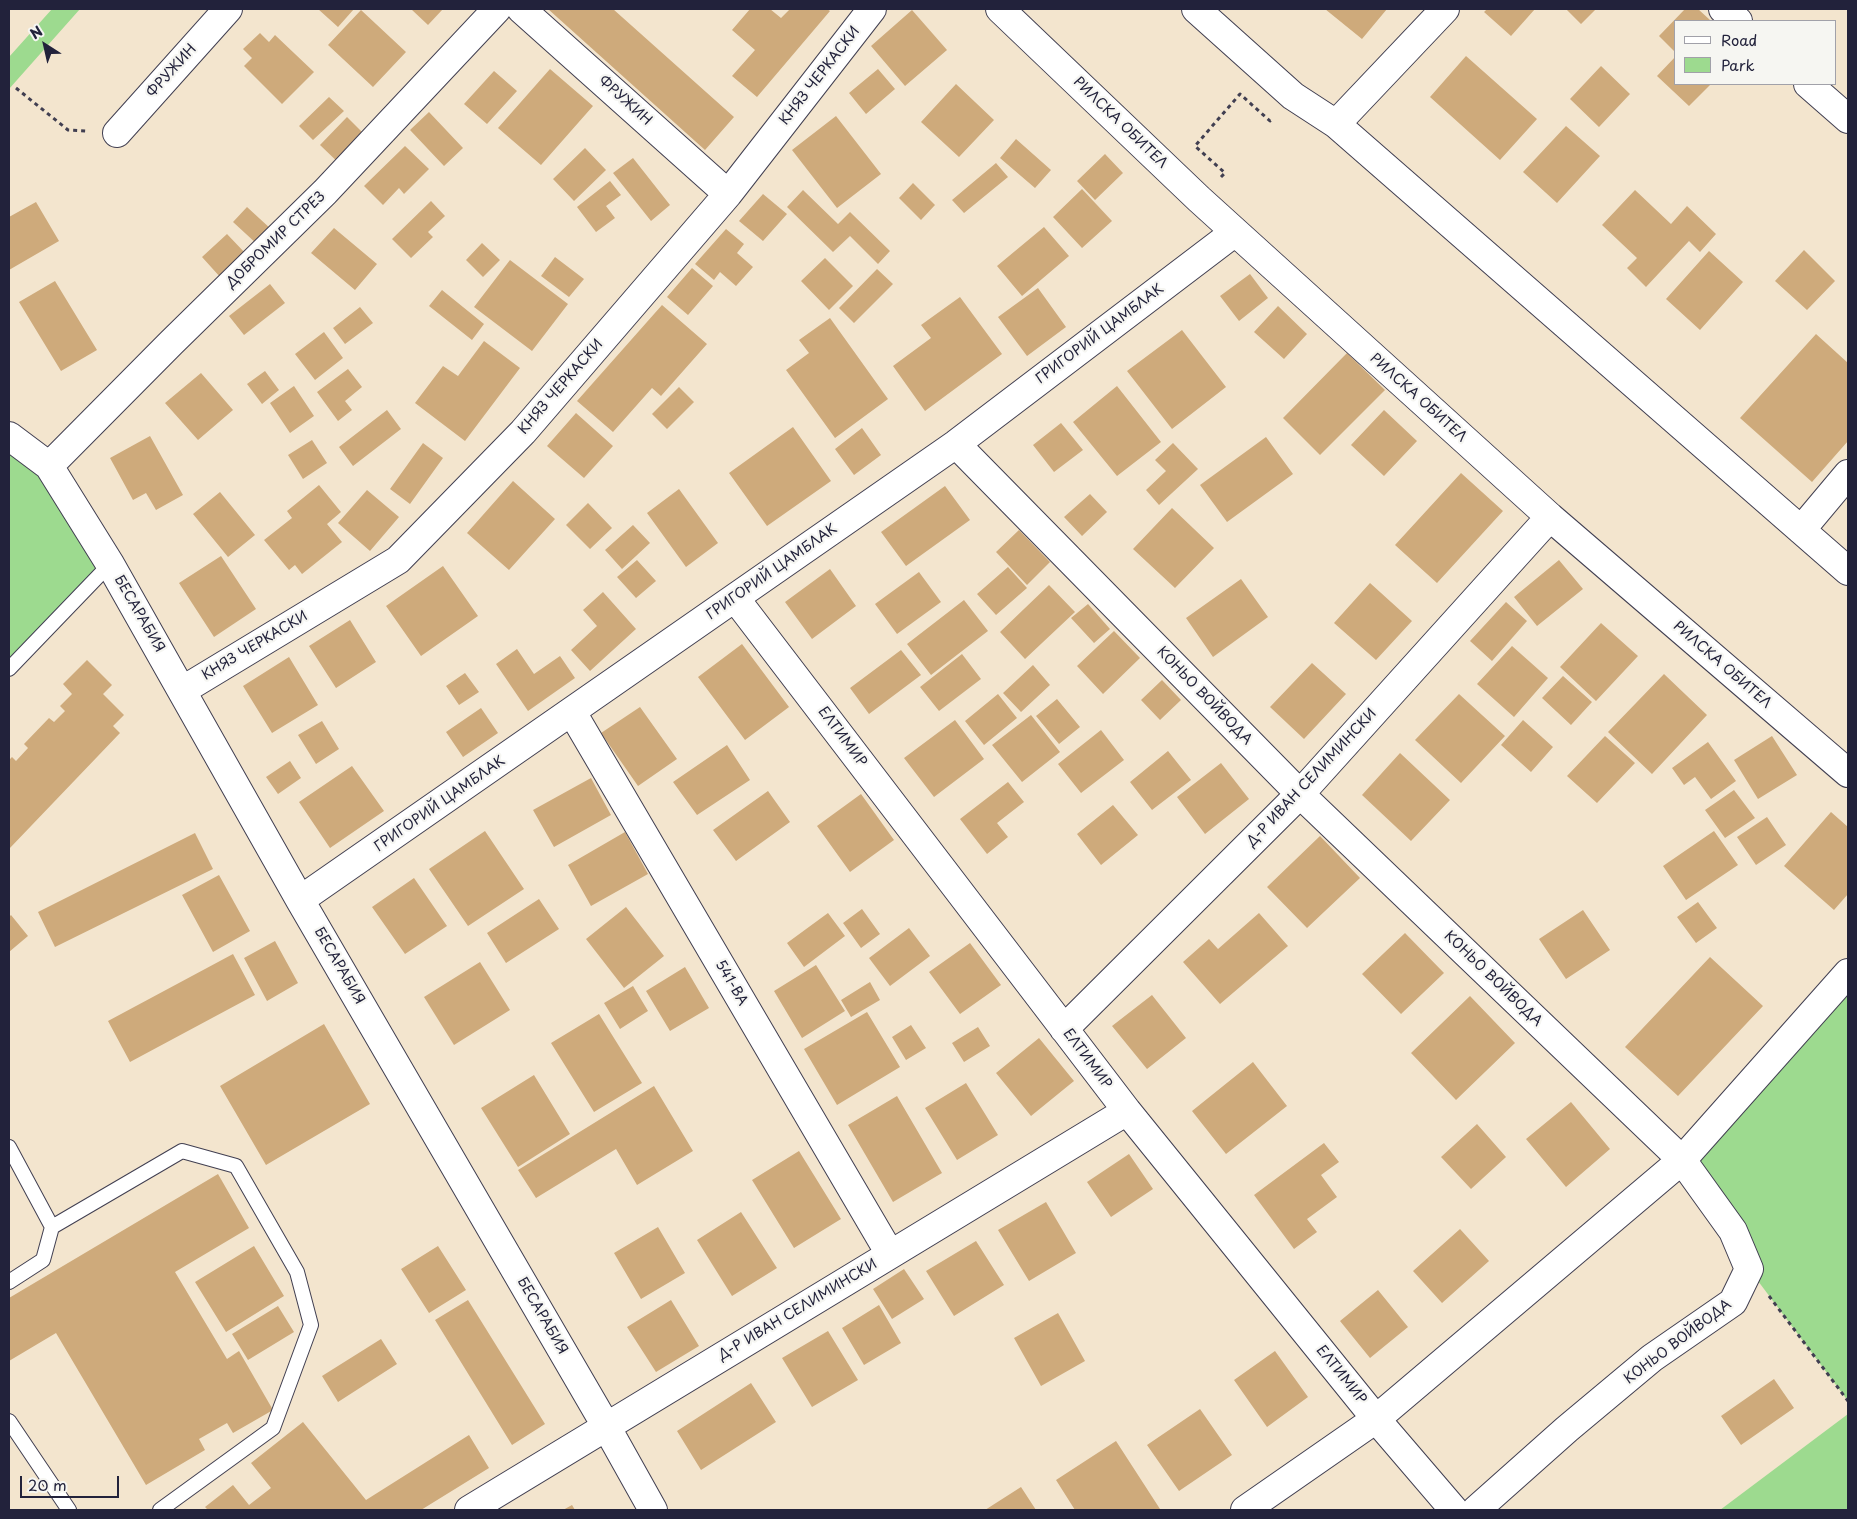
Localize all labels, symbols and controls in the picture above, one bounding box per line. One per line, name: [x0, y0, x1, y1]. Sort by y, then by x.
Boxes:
north arrow: [20, 20, 70, 70]
legend: [1674, 20, 1837, 85]
text: N: [26, 21, 47, 44]
street label: КНЯЗ ЧЕРКАСКИ: [776, 23, 864, 129]
text: Road: [1721, 28, 1757, 51]
street label: ФРУЖИН: [144, 41, 200, 101]
text: Park: [1721, 53, 1755, 76]
street label: ФРУЖИН: [595, 73, 655, 129]
street label: РИЛСКА ОБИТЕЛ: [1069, 74, 1171, 172]
street label: ДОБРОМИР СТРЕЗ: [223, 188, 329, 292]
street label: ГРИГОРИЙ ЦАМБЛАК: [1033, 280, 1167, 388]
street label: КНЯЗ ЧЕРКАСКИ: [515, 336, 607, 438]
street label: РИЛСКА ОБИТЕЛ: [1366, 350, 1470, 446]
street label: ГРИГОРИЙ ЦАМБЛАК: [703, 520, 841, 624]
street label: БЕСАРАБИЯ: [110, 573, 168, 655]
street label: КНЯЗ ЧЕРКАСКИ: [199, 608, 311, 684]
street label: РИЛСКА ОБИТЕЛ: [1670, 618, 1774, 712]
street label: КОНЬО ВОЙВОДА: [1153, 643, 1255, 749]
street label: ЕЛТИМИР: [814, 704, 870, 770]
street label: Д-Р ИВАН СЕЛИМИНСКИ: [1244, 706, 1380, 850]
street label: ГРИГОРИЙ ЦАМБЛАК: [371, 752, 509, 856]
street label: БЕСАРАБИЯ: [310, 925, 368, 1007]
street label: КОНЬО ВОЙВОДА: [1440, 928, 1546, 1030]
street label: 541-ВА: [711, 957, 751, 1009]
street label: ЕЛТИМИР: [1059, 1026, 1115, 1092]
street label: Д-Р ИВАН СЕЛИМИНСКИ: [715, 1256, 881, 1364]
street label: БЕСАРАБИЯ: [513, 1275, 571, 1357]
street label: КОНЬО ВОЙВОДА: [1621, 1296, 1735, 1388]
street label: ЕЛТИМИР: [1312, 1342, 1370, 1408]
scale bar: [22, 1466, 121, 1498]
text: 20 m: [28, 1473, 67, 1496]

